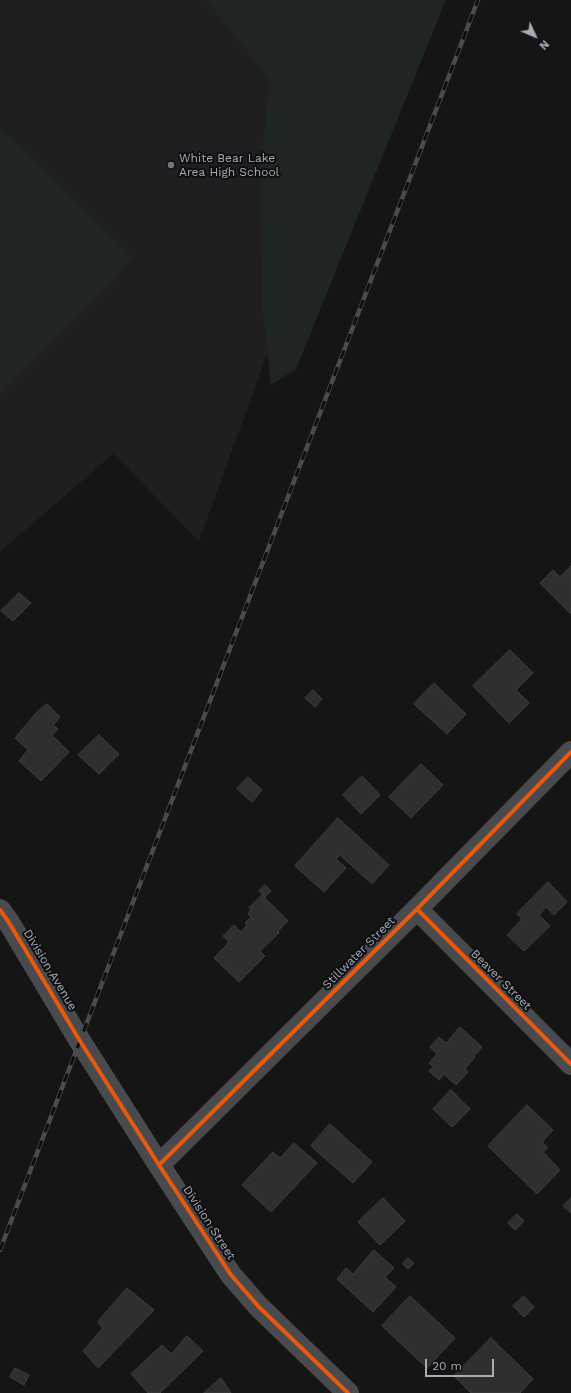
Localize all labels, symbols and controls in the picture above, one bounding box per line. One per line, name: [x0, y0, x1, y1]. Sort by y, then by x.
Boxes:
north arrow: [515, 16, 555, 56]
text: N: [536, 37, 552, 52]
place label: White Bear Lake Area High School: [179, 151, 279, 179]
marker: White Bear Lake Area High School: [166, 160, 176, 170]
street label: Stillwater Street: [320, 914, 398, 992]
street label: Division Avenue: [20, 927, 80, 1013]
street label: Beaver Street: [468, 947, 534, 1013]
street label: Division Street: [180, 1183, 238, 1263]
scale bar: [427, 1351, 496, 1377]
text: 20 m: [432, 1359, 462, 1373]

